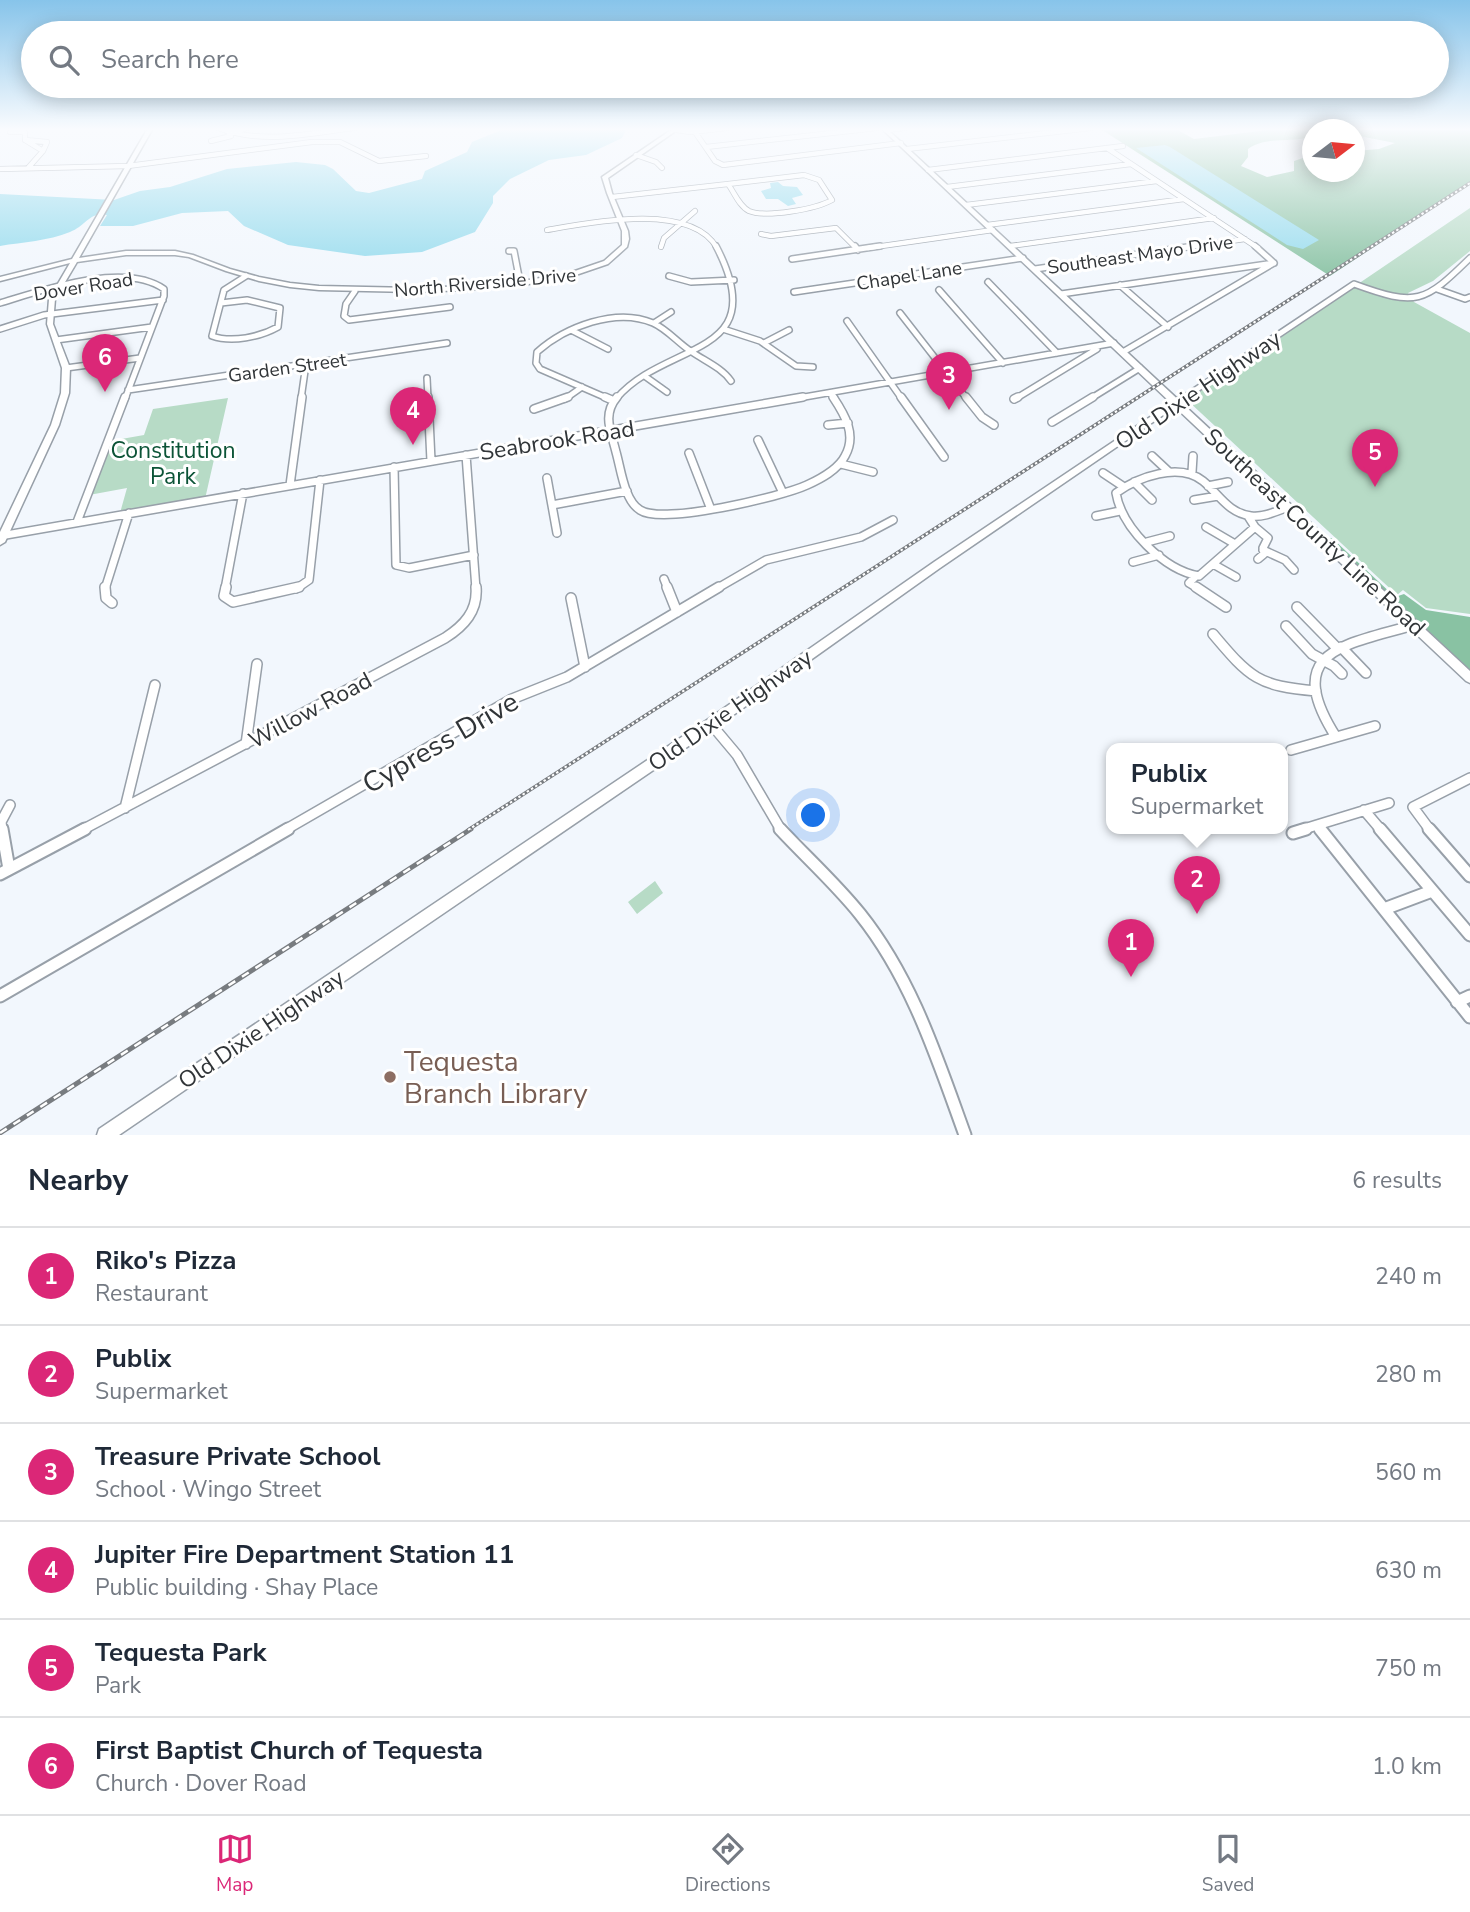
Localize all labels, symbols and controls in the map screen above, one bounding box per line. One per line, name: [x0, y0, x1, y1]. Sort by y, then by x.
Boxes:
search box: [21, 21, 1449, 98]
icon: search: [45, 41, 83, 79]
text: Search here: [101, 42, 239, 77]
north arrow: [1302, 119, 1365, 182]
street label: Southeast Mayo Drive: [1046, 229, 1235, 281]
street label: Chapel Lane: [854, 255, 964, 297]
street label: North Riverside Drive: [393, 262, 577, 304]
street label: Dover Road: [32, 266, 135, 308]
street label: Old Dixie Highway: [1109, 323, 1287, 457]
pin: 6: [82, 334, 128, 392]
street label: Garden Street: [226, 347, 348, 389]
pin: 3: [926, 352, 972, 410]
pin: 4: [390, 387, 436, 445]
street label: Seabrook Road: [477, 413, 637, 468]
street label: Southeast County Line Road: [1197, 421, 1432, 643]
pin: 5: [1352, 429, 1398, 487]
park label: Constitution Park: [110, 435, 236, 492]
street label: Old Dixie Highway: [642, 642, 819, 779]
street label: Willow Road: [243, 665, 377, 756]
street label: Cypress Drive: [356, 683, 525, 803]
popup: [1106, 743, 1288, 834]
text: Publix: [1131, 756, 1207, 791]
text: Supermarket: [1131, 791, 1263, 822]
your location: [796, 798, 830, 832]
pin: 2: [1174, 856, 1220, 914]
pin: 1: [1108, 919, 1154, 977]
street label: Old Dixie Highway: [172, 962, 350, 1096]
place label: Tequesta Branch Library: [404, 1043, 588, 1113]
marker: Tequesta Branch Library: [382, 1069, 398, 1085]
text: Nearby: [28, 1160, 128, 1201]
text: 6 results: [1352, 1165, 1442, 1196]
text: Riko's Pizza: [95, 1243, 236, 1278]
text: 1: [44, 1261, 58, 1292]
text: 240 m: [1375, 1261, 1442, 1292]
text: Restaurant: [95, 1278, 208, 1309]
text: Publix: [95, 1341, 172, 1376]
text: 2: [44, 1359, 58, 1390]
text: 280 m: [1375, 1359, 1442, 1390]
text: Supermarket: [95, 1376, 228, 1407]
text: Treasure Private School: [95, 1439, 381, 1474]
text: 3: [44, 1457, 58, 1488]
text: 560 m: [1375, 1457, 1442, 1488]
text: School · Wingo Street: [95, 1474, 321, 1505]
text: Jupiter Fire Department Station 11: [95, 1537, 514, 1572]
text: 4: [44, 1555, 58, 1586]
text: 630 m: [1375, 1555, 1442, 1586]
text: Public building · Shay Place: [95, 1572, 378, 1603]
text: Tequesta Park: [95, 1635, 266, 1670]
text: 5: [44, 1653, 58, 1684]
text: 750 m: [1375, 1653, 1442, 1684]
text: Park: [95, 1670, 141, 1701]
text: First Baptist Church of Tequesta: [95, 1733, 483, 1768]
text: 6: [44, 1751, 58, 1782]
text: 1.0 km: [1372, 1751, 1442, 1782]
text: Church · Dover Road: [95, 1768, 307, 1799]
tab: Map: [216, 1830, 254, 1898]
tab: Directions: [685, 1830, 771, 1898]
tab: Saved: [1202, 1830, 1254, 1898]

